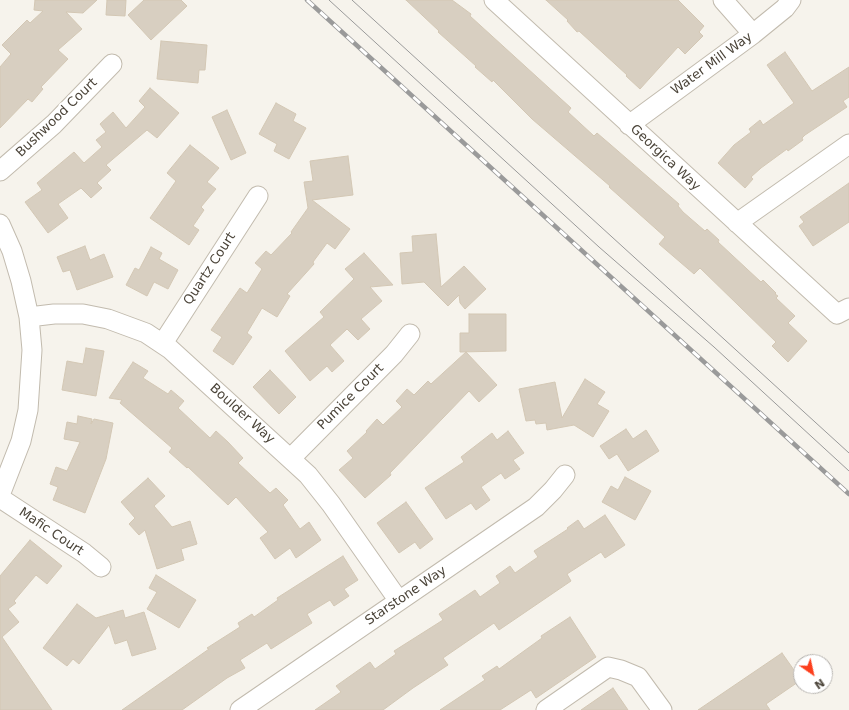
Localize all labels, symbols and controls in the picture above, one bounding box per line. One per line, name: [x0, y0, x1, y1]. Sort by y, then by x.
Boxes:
street label: Water Mill Way: [668, 29, 756, 99]
street label: Bushwood Court: [13, 75, 101, 161]
street label: Georgica Way: [627, 122, 703, 194]
street label: Quartz Court: [181, 230, 239, 308]
street label: Pumice Court: [315, 361, 387, 433]
street label: Boulder Way: [206, 381, 278, 447]
street label: Mafic Court: [16, 505, 86, 559]
street label: Starstone Way: [362, 563, 450, 629]
north arrow: [793, 654, 833, 694]
text: N: [812, 676, 827, 692]

